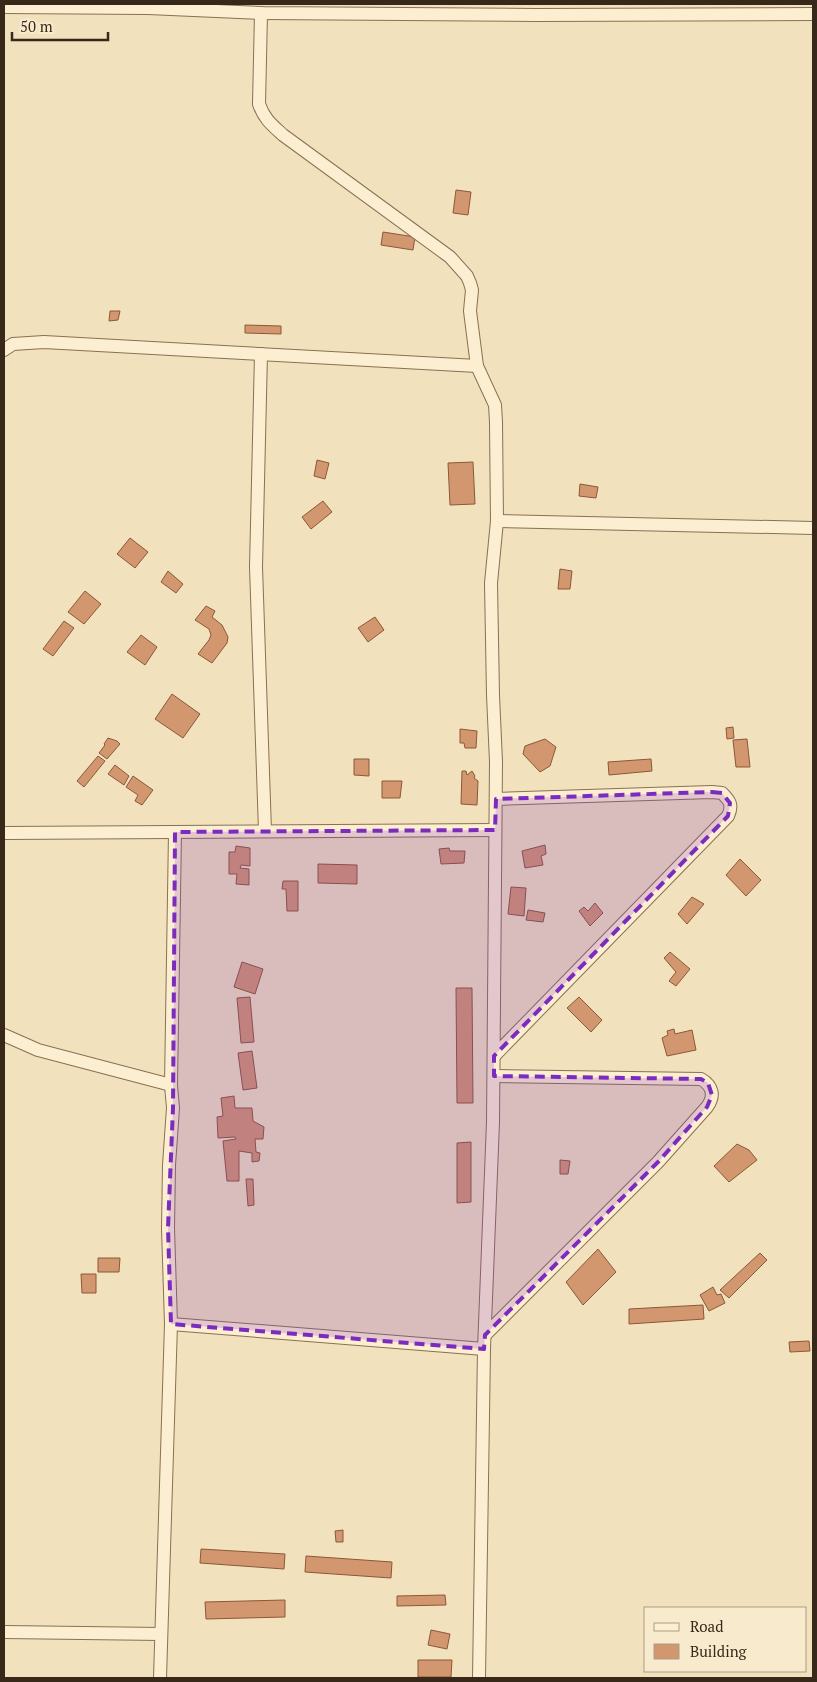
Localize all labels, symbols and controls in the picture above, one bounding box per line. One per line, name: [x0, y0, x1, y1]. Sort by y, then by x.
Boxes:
scale bar: [12, 10, 109, 42]
text: 50 m: [20, 16, 53, 36]
legend: [644, 1607, 807, 1672]
text: Road: [690, 1616, 723, 1636]
text: Building: [690, 1641, 748, 1661]

